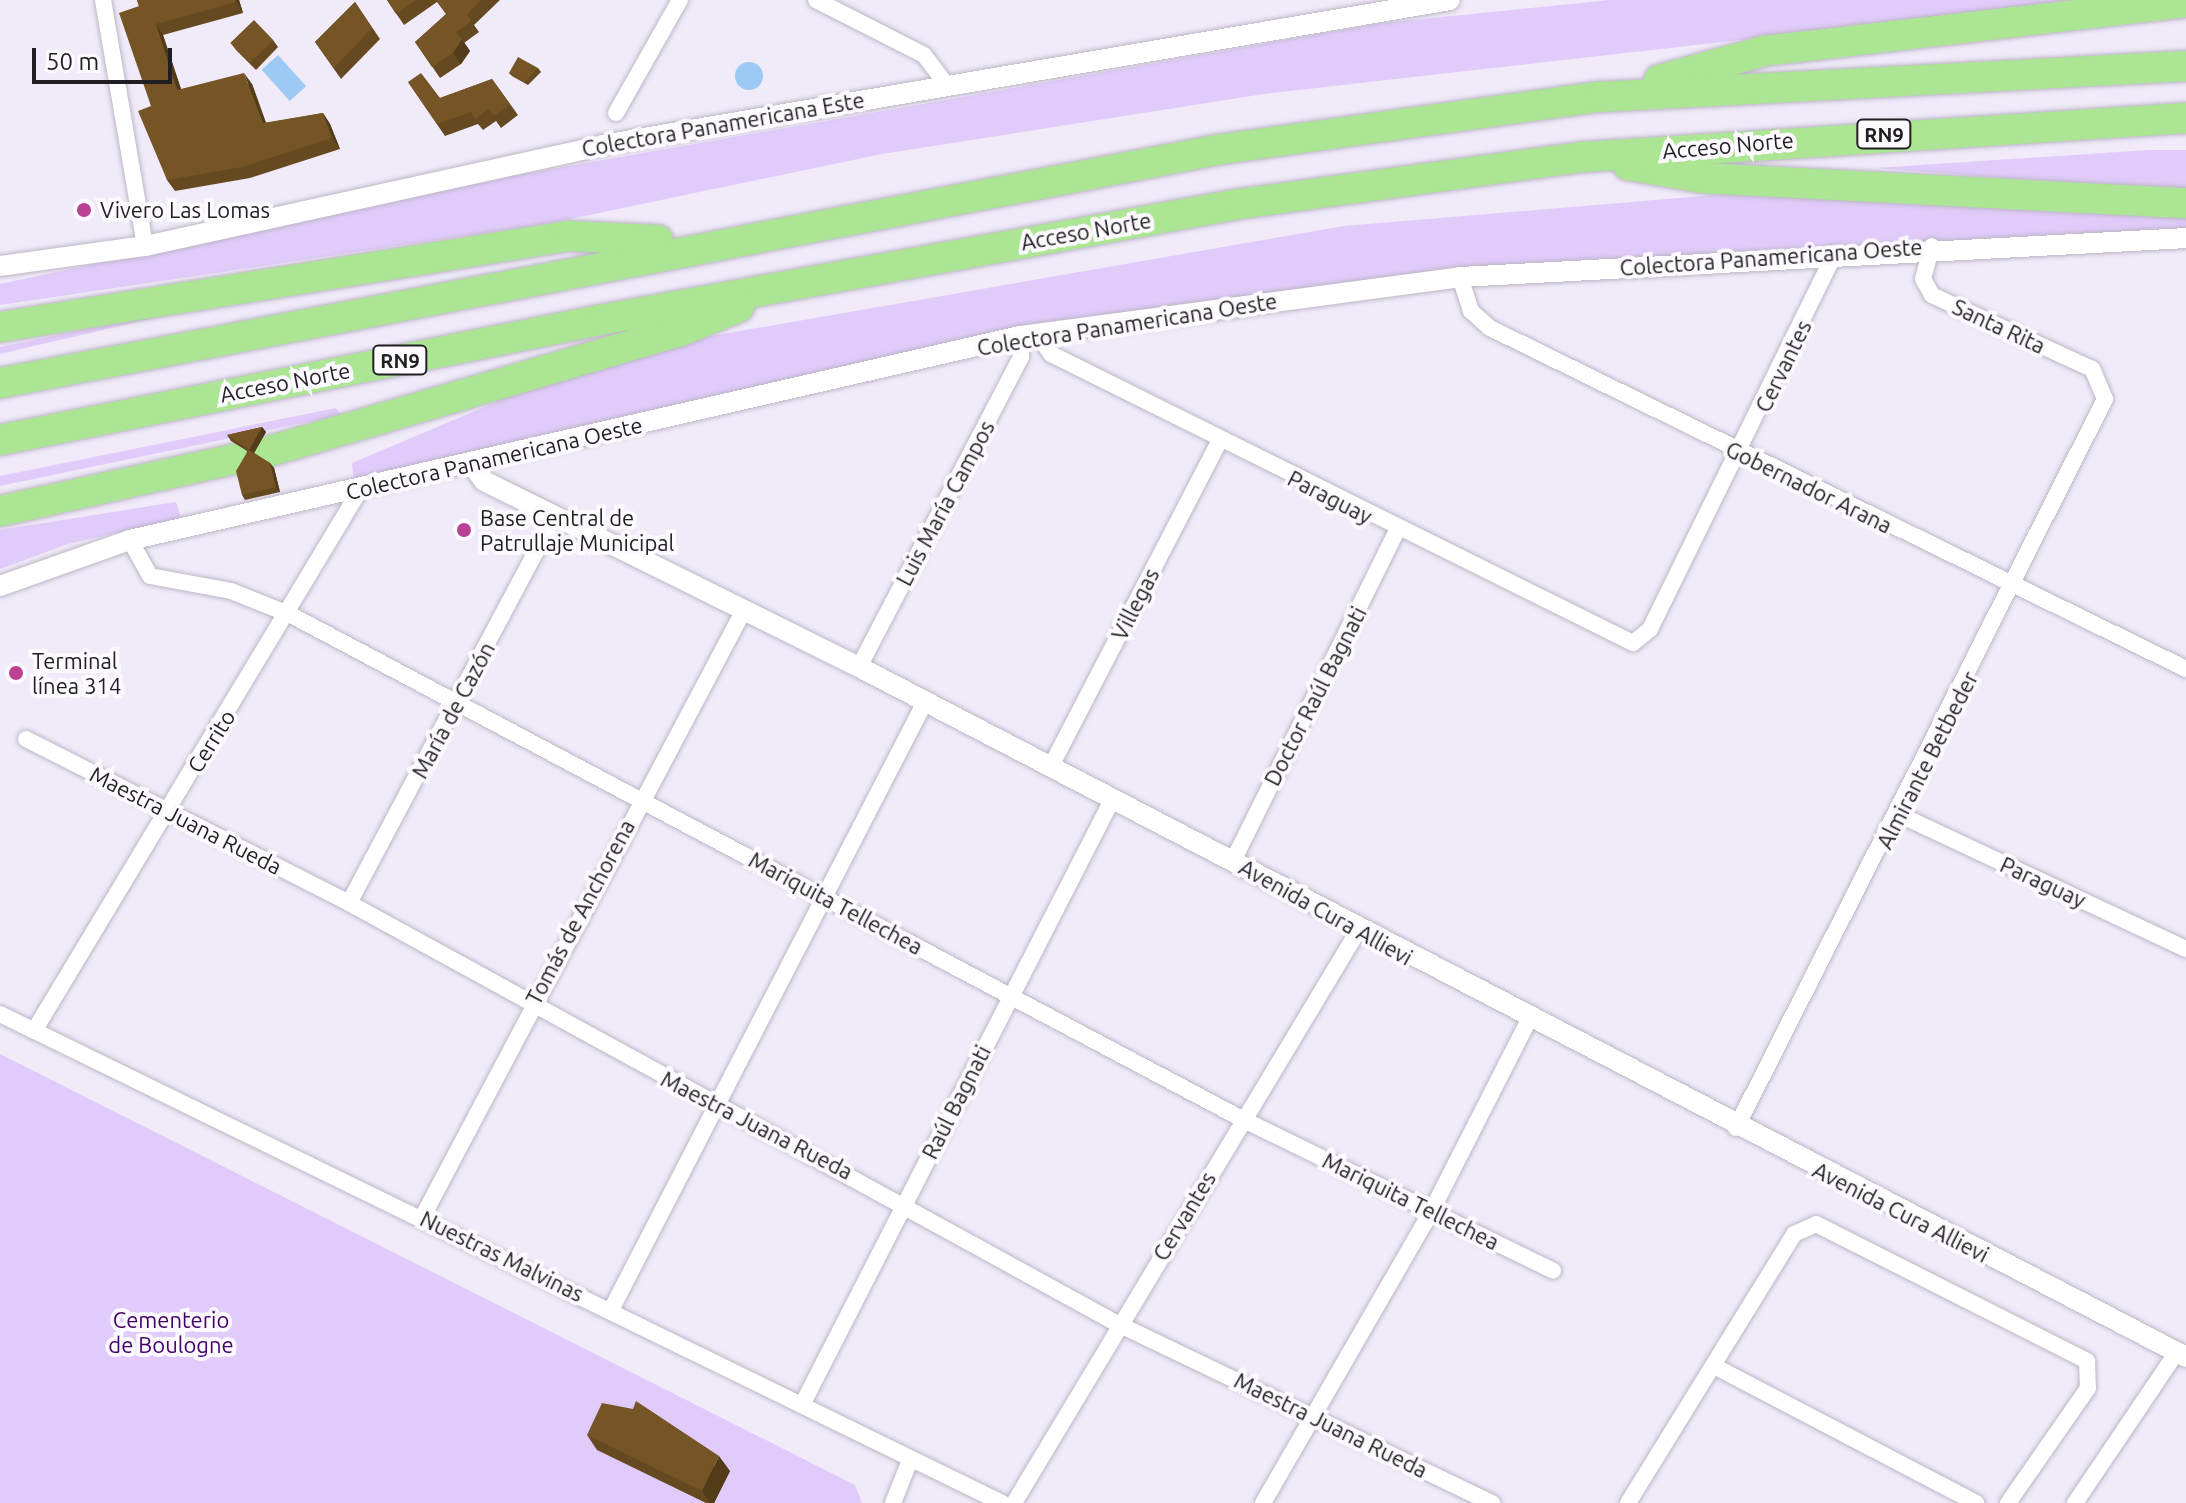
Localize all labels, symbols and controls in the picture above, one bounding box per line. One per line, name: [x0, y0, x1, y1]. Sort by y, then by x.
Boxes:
scale bar: [36, 32, 176, 82]
text: 50 m: [46, 48, 99, 75]
street label: Colectora Panamericana Este: [580, 86, 866, 162]
road number: RN9: [1856, 118, 1912, 150]
street label: Acceso Norte: [1661, 126, 1795, 164]
place label: Vivero Las Lomas: [100, 197, 270, 223]
marker: Vivero Las Lomas: [75, 201, 93, 219]
street label: Acceso Norte: [1019, 207, 1153, 255]
street label: Colectora Panamericana Oeste: [1619, 233, 1923, 281]
street label: Colectora Panamericana Oeste: [975, 287, 1279, 361]
street label: Santa Rita: [1948, 293, 2050, 359]
street label: Cervantes: [1749, 316, 1817, 416]
road number: RN9: [372, 344, 428, 376]
street label: Acceso Norte: [218, 356, 352, 408]
street label: Colectora Panamericana Oeste: [343, 411, 645, 505]
street label: Luis María Campos: [890, 416, 1000, 590]
street label: Gobernador Arana: [1722, 435, 1896, 539]
street label: Paraguay: [1283, 465, 1377, 529]
place label: Base Central de Patrullaje Municipal: [480, 504, 674, 556]
marker: Base Central de Patrullaje Municipal: [455, 521, 473, 539]
street label: Villegas: [1106, 564, 1164, 644]
street label: Doctor Raúl Bagnati: [1258, 602, 1372, 790]
street label: María de Cazón: [406, 637, 500, 783]
place label: Terminal línea 314: [32, 647, 121, 698]
marker: Terminal línea 314: [7, 664, 25, 682]
street label: Almirante Betbeder: [1871, 667, 1983, 853]
street label: Cerrito: [181, 705, 241, 777]
street label: Maestra Juana Rueda: [86, 760, 286, 880]
street label: Tomás de Anchorena: [520, 815, 640, 1009]
street label: Mariquita Tellechea: [745, 846, 927, 960]
street label: Paraguay: [1996, 851, 2090, 913]
street label: Avenida Cura Allievi: [1235, 853, 1417, 971]
street label: Raúl Bagnati: [916, 1041, 996, 1163]
street label: Maestra Juana Rueda: [657, 1065, 857, 1185]
street label: Mariquita Tellechea: [1318, 1147, 1504, 1255]
street label: Avenida Cura Allievi: [1809, 1156, 1993, 1268]
street label: Cervantes: [1147, 1167, 1221, 1265]
street label: Nuestras Malvinas: [416, 1205, 588, 1307]
park label: Cementerio de Boulogne: [108, 1306, 234, 1358]
street label: Maestra Juana Rueda: [1230, 1367, 1432, 1483]

